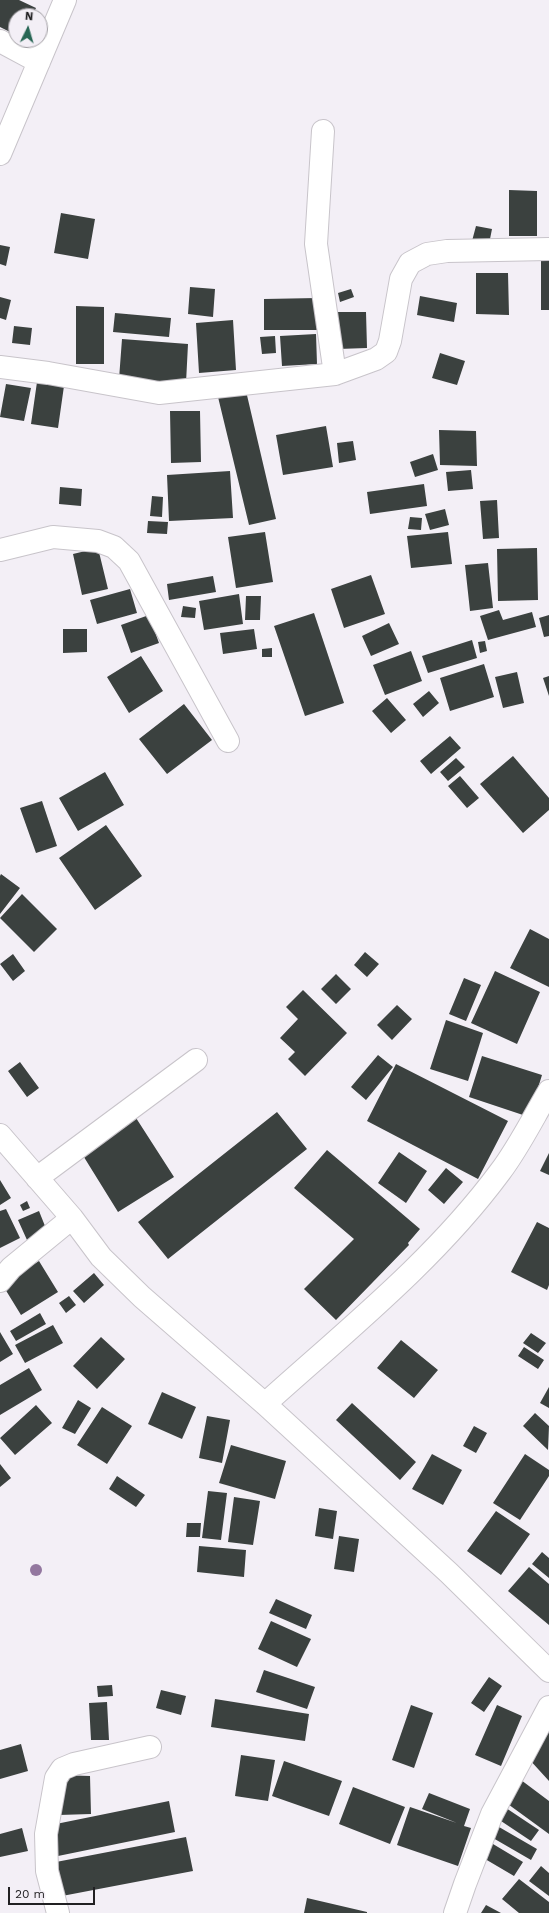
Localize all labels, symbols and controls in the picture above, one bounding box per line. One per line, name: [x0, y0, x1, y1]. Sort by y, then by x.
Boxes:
north arrow: [8, 8, 48, 48]
text: N: [24, 10, 34, 23]
scale bar: [10, 1879, 97, 1905]
text: 20 m: [15, 1887, 45, 1901]

